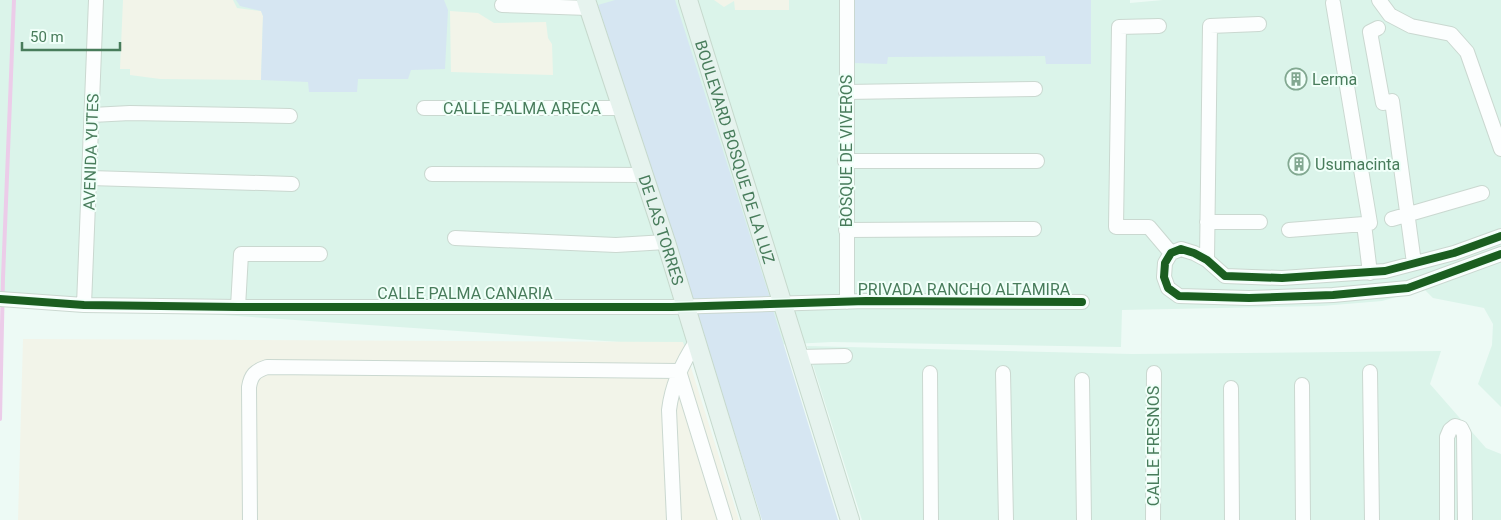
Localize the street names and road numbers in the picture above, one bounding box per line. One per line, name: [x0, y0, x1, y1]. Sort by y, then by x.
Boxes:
street label: BOULEVARD BOSQUE DE LA LUZ: [692, 38, 779, 266]
street label: BOSQUE DE VIVEROS: [837, 75, 856, 227]
street label: AVENIDA YUTES: [79, 93, 103, 211]
street label: CALLE PALMA ARECA: [443, 99, 602, 118]
street label: DE LAS TORRES: [635, 172, 688, 287]
street label: PRIVADA RANCHO ALTAMIRA: [858, 280, 1071, 299]
street label: CALLE PALMA CANARIA: [377, 284, 553, 303]
street label: CALLE FRESNOS: [1144, 386, 1163, 506]

